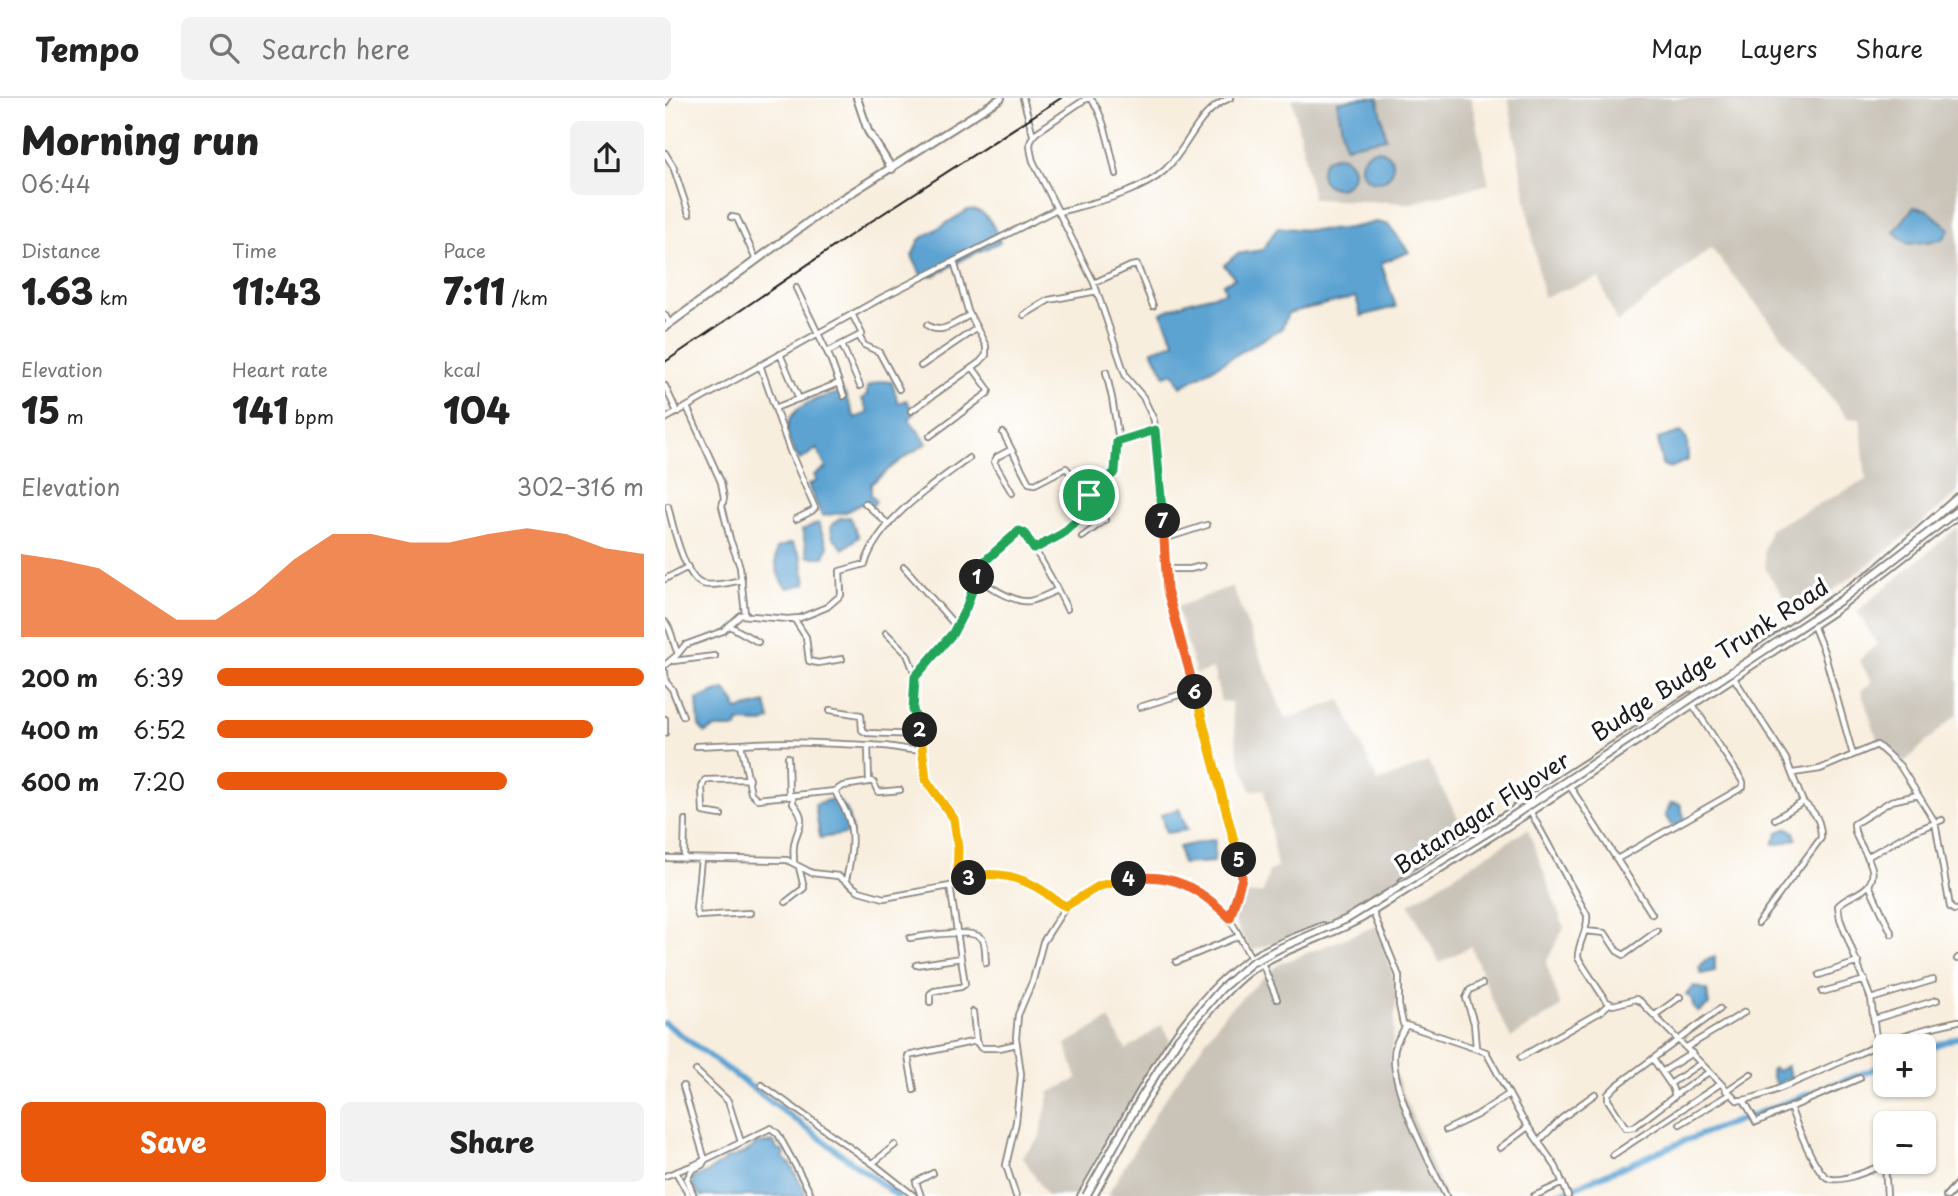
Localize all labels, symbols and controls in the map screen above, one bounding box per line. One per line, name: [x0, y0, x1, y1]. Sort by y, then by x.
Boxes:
search box: [181, 17, 671, 80]
text: Tempo: [35, 23, 139, 73]
icon: search: [205, 29, 243, 67]
text: Search here: [261, 29, 410, 68]
text: Map: [1651, 30, 1702, 66]
text: Layers: [1740, 30, 1817, 66]
text: Share: [1855, 30, 1923, 66]
text: Morning run: [21, 111, 259, 168]
button: share: [570, 121, 644, 195]
text: 06:44: [21, 166, 91, 201]
text: Distance: [21, 236, 101, 264]
text: Time: [232, 236, 277, 264]
text: Pace: [443, 236, 486, 264]
text: 1.63: [21, 264, 93, 317]
text: 11:43: [232, 264, 321, 317]
text: 7:11: [443, 264, 505, 317]
text: km: [93, 283, 128, 311]
text: /km: [505, 283, 548, 311]
text: Elevation: [21, 355, 103, 383]
text: Heart rate: [232, 355, 328, 383]
text: kcal: [443, 355, 481, 383]
text: 15: [21, 383, 60, 436]
text: 141: [232, 383, 288, 436]
text: 104: [443, 383, 510, 436]
text: m: [60, 402, 84, 430]
text: bpm: [288, 402, 334, 430]
pin: [1059, 465, 1119, 525]
text: Elevation: [21, 469, 120, 504]
text: 302–316 m: [517, 469, 644, 504]
icon: arrive: [1070, 476, 1108, 514]
pin: 7: [1145, 504, 1181, 538]
text: 7: [1157, 506, 1168, 534]
pin: 1: [959, 560, 995, 594]
text: 1: [972, 562, 981, 590]
street label: Budge Budge Trunk Road: [1583, 569, 1835, 749]
text: 200 m: [21, 660, 98, 695]
text: 6:39: [133, 660, 184, 695]
pin: 6: [1177, 674, 1213, 710]
text: 6: [1188, 677, 1201, 705]
text: 400 m: [21, 712, 99, 747]
text: 6:52: [133, 712, 186, 747]
pin: 2: [903, 712, 937, 748]
text: 2: [913, 715, 926, 743]
street label: Batanagar Flyover: [1386, 741, 1576, 882]
text: 600 m: [21, 764, 99, 799]
text: 7:20: [133, 764, 185, 799]
pin: 5: [1221, 842, 1257, 878]
text: 5: [1232, 845, 1245, 873]
pin: 3: [951, 860, 987, 896]
pin: 4: [1112, 862, 1147, 896]
text: 3: [962, 863, 975, 891]
text: 4: [1122, 864, 1135, 892]
map controls: [1873, 1034, 1936, 1174]
button: +: [1873, 1034, 1936, 1097]
button: Save: [21, 1102, 326, 1182]
button: Share: [340, 1102, 644, 1182]
button: −: [1873, 1111, 1936, 1174]

